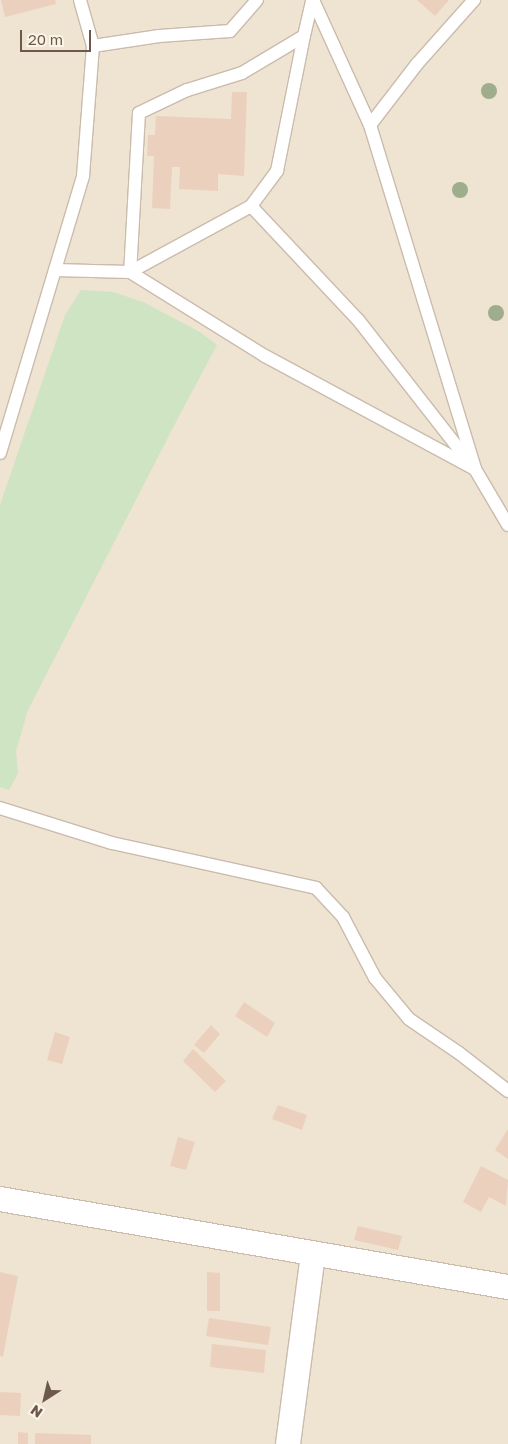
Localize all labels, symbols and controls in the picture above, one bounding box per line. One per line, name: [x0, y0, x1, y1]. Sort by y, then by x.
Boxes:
scale bar: [22, 20, 94, 52]
text: 20 m: [28, 30, 63, 48]
north arrow: [20, 1374, 70, 1424]
text: N: [27, 1402, 45, 1422]

